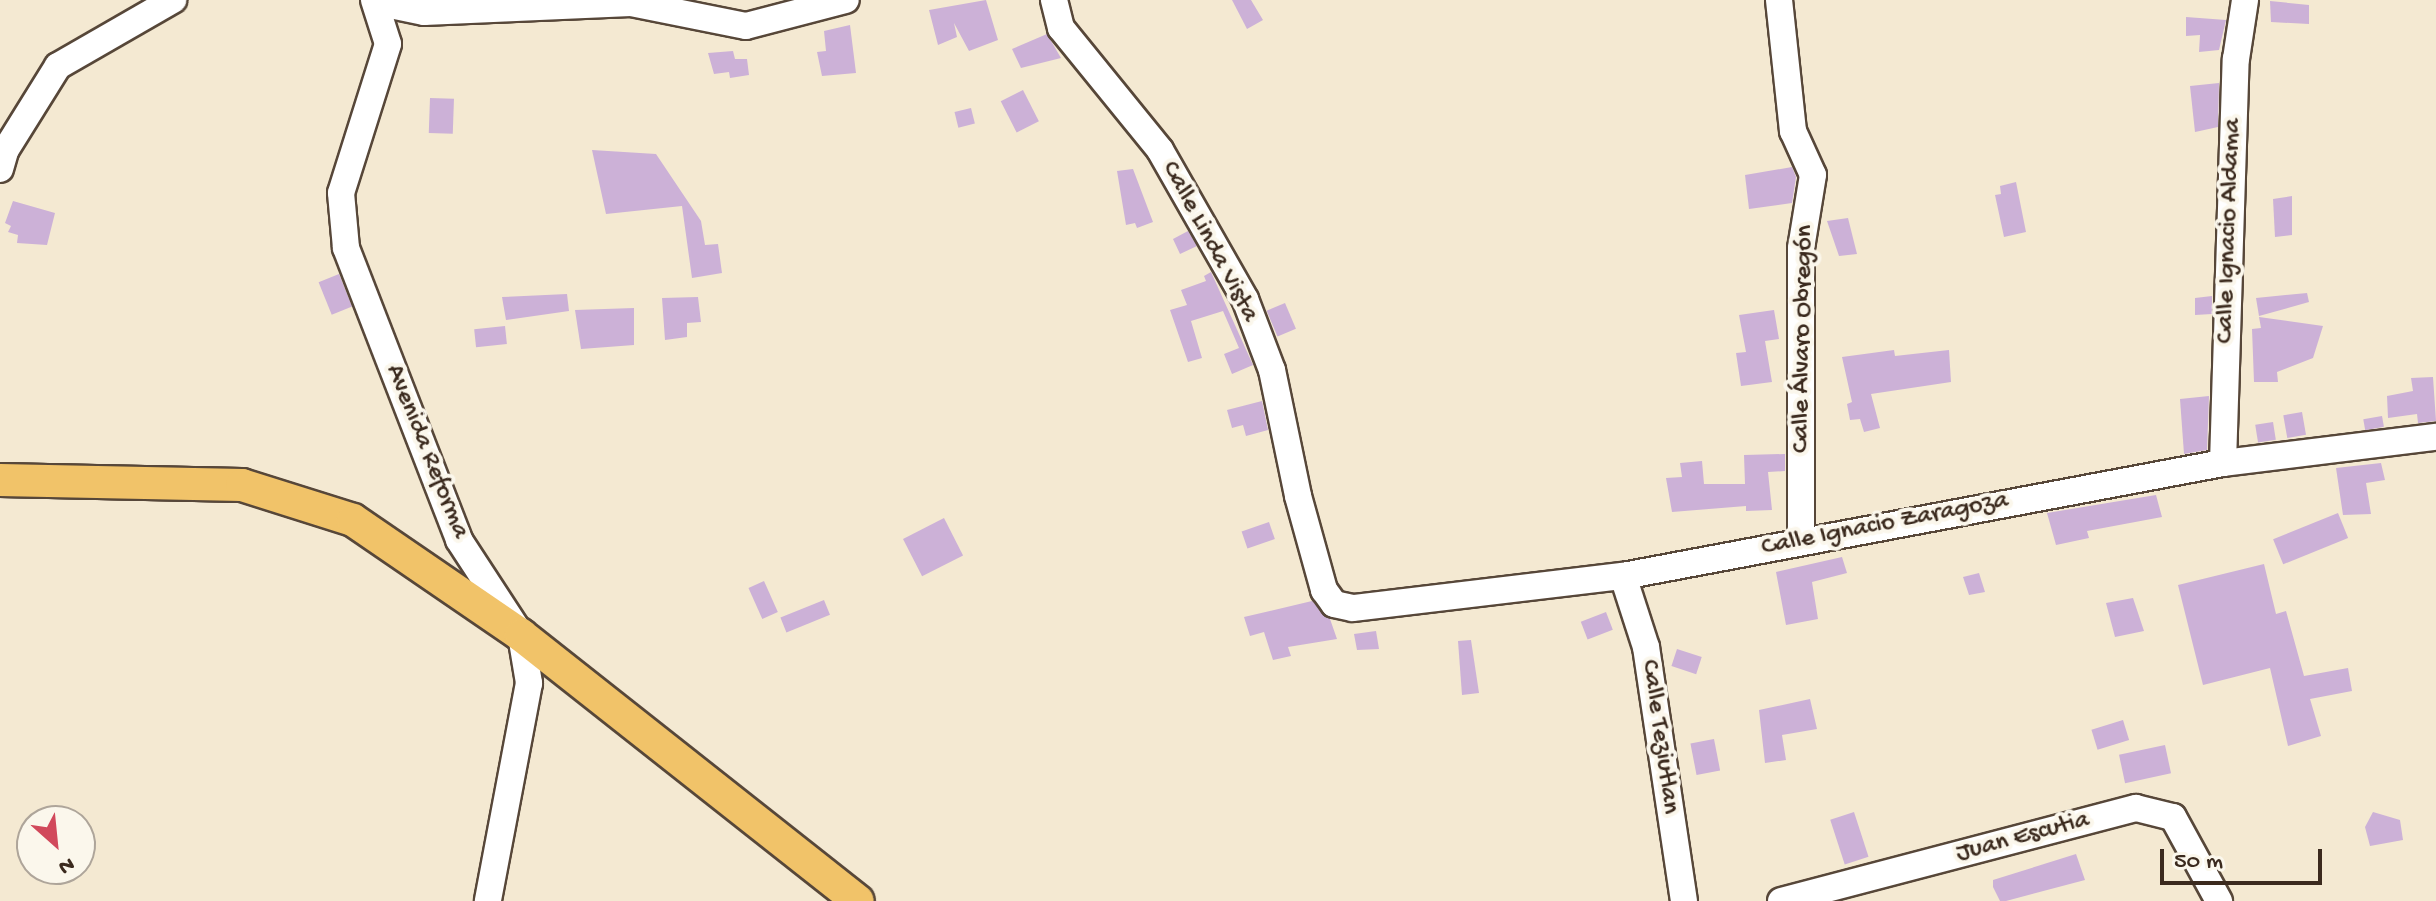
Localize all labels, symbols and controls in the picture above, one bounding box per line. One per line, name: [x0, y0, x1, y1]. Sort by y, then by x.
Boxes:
street label: Calle Ignacio Aldama: [2210, 118, 2250, 344]
street label: Calle Linda Vista: [1154, 156, 1264, 328]
street label: Calle Álvaro Obregón: [1786, 225, 1822, 453]
street label: Avenida Reforma: [377, 361, 475, 543]
street label: Calle Ignacio Zaragoza: [1759, 486, 2011, 564]
street label: Calle Teziutlan: [1633, 658, 1685, 816]
north arrow: [16, 805, 96, 885]
street label: Juan Escutia: [1953, 805, 2093, 871]
scale bar: [2164, 833, 2326, 883]
text: 50 m: [2174, 848, 2223, 877]
text: N: [54, 850, 78, 879]

